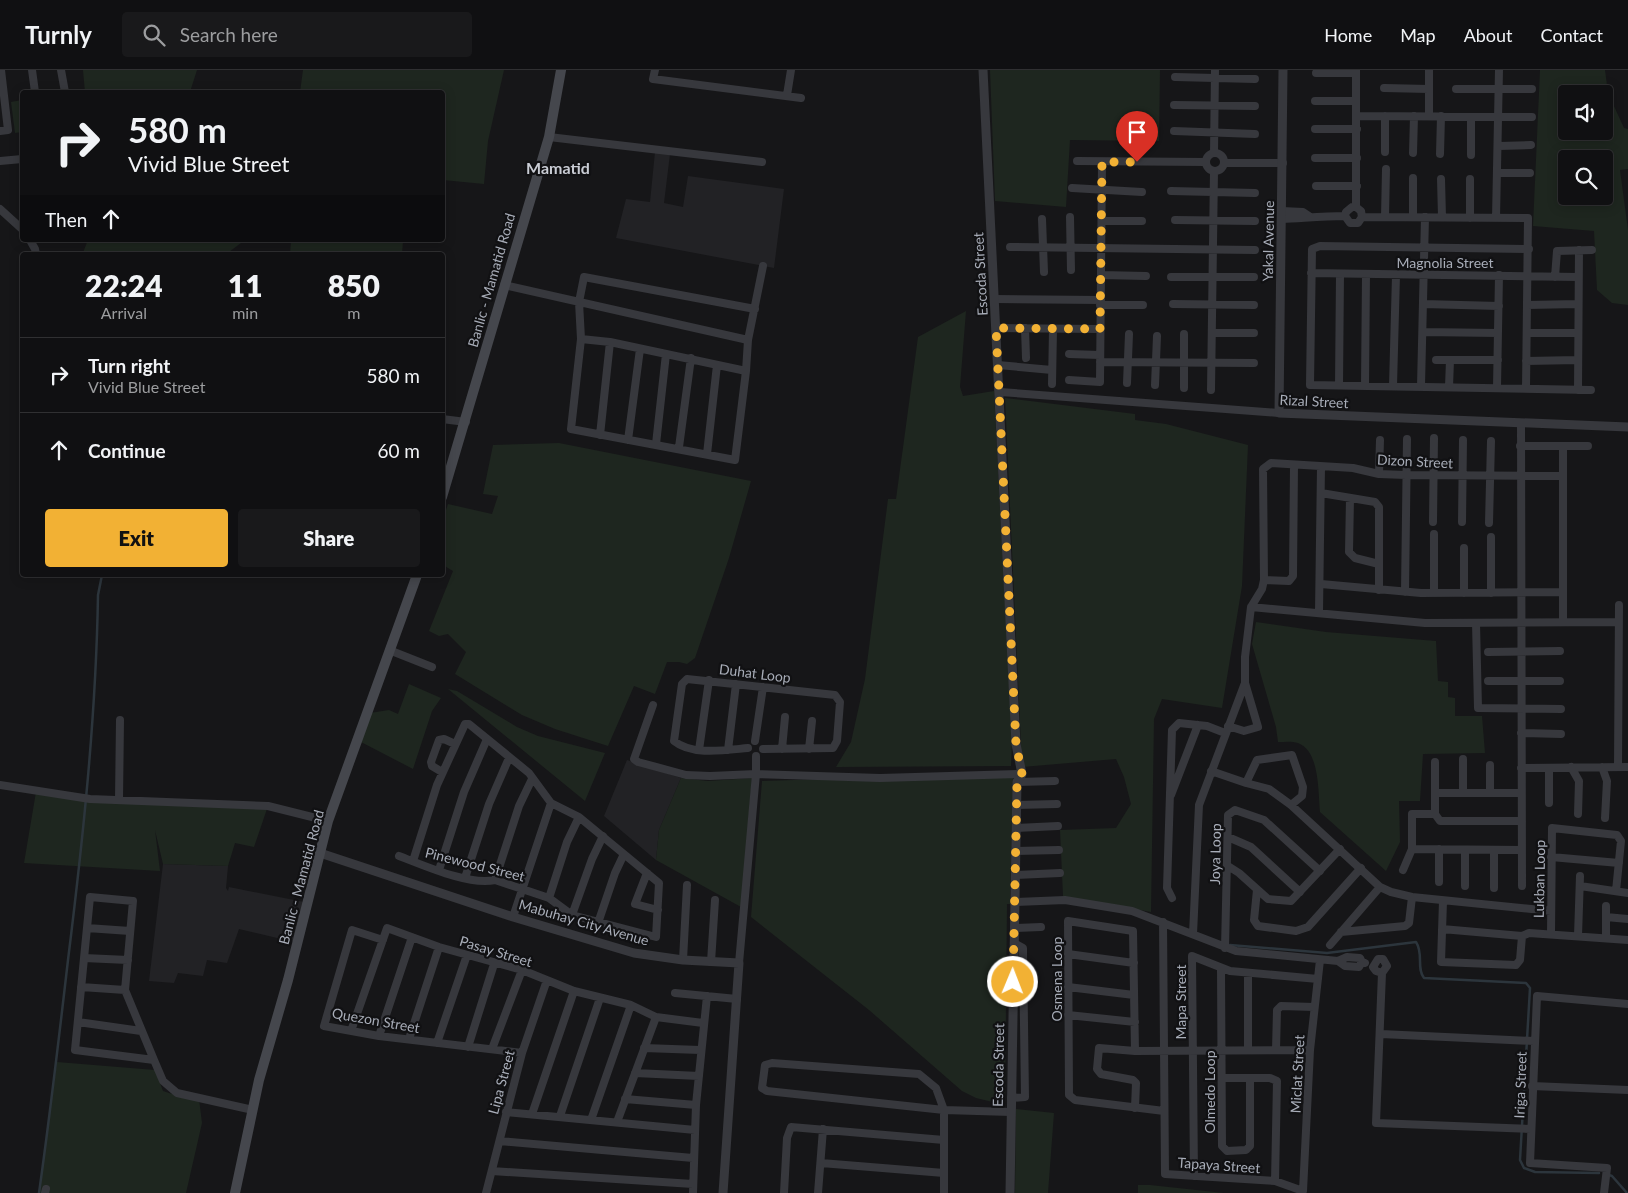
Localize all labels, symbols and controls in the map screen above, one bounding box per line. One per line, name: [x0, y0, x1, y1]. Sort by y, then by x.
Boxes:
search box: [122, 12, 472, 57]
text: Turnly: [25, 20, 92, 49]
icon: search: [140, 21, 168, 49]
text: Search here: [180, 23, 278, 46]
text: Home: [1324, 24, 1372, 46]
text: Map: [1400, 24, 1436, 46]
text: About: [1464, 24, 1513, 46]
text: Contact: [1541, 24, 1603, 46]
map controls: [1558, 85, 1613, 205]
button: sound: [1558, 85, 1613, 140]
text: 580 m: [128, 108, 227, 150]
icon: right: [45, 110, 110, 175]
pin: [1116, 111, 1158, 162]
icon: arrive: [1123, 118, 1151, 146]
text: Vivid Blue Street: [128, 150, 289, 177]
button: search: [1558, 150, 1613, 205]
district label: Mamatid: [526, 158, 590, 177]
street label: Yakal Avenue: [1259, 200, 1277, 282]
icon: ahead: [97, 205, 125, 233]
text: Then: [45, 208, 87, 231]
street label: Banlic - Mamatid Road: [464, 211, 518, 349]
street label: Escoda Street: [969, 232, 991, 316]
street label: Magnolia Street: [1397, 254, 1493, 271]
text: 22:24: [85, 267, 163, 303]
text: 11: [228, 267, 263, 303]
text: 850: [328, 267, 380, 303]
text: Arrival: [101, 303, 147, 322]
text: min: [232, 303, 258, 322]
text: m: [347, 303, 360, 322]
text: Turn right: [88, 354, 170, 377]
icon: right: [45, 361, 73, 389]
text: 580 m: [366, 364, 420, 387]
text: Vivid Blue Street: [88, 377, 205, 396]
street label: Rizal Street: [1279, 391, 1349, 411]
icon: ahead: [45, 436, 73, 464]
text: Continue: [88, 439, 166, 462]
text: 60 m: [377, 439, 420, 462]
street label: Dizon Street: [1376, 451, 1454, 471]
button: Exit: [45, 509, 228, 567]
button: Share: [238, 509, 420, 567]
street label: Duhat Loop: [718, 660, 792, 686]
street label: Banlic - Mamatid Road: [275, 808, 327, 946]
street label: Joya Loop: [1206, 823, 1224, 885]
street label: Lukban Loop: [1530, 840, 1548, 918]
street label: Pinewood Street: [423, 843, 527, 885]
street label: Mabuhay City Avenue: [517, 895, 651, 949]
street label: Pasay Street: [457, 932, 535, 970]
street label: Osmena Loop: [1048, 936, 1065, 1021]
position arrow: [986, 955, 1038, 1007]
street label: Mapa Street: [1172, 965, 1189, 1040]
street label: Quezon Street: [331, 1004, 421, 1036]
street label: Escoda Street: [989, 1023, 1007, 1107]
street label: Miclat Street: [1286, 1034, 1308, 1114]
street label: Lipa Street: [484, 1048, 518, 1116]
street label: Olmedo Loop: [1201, 1050, 1218, 1134]
street label: Iriga Street: [1510, 1051, 1530, 1119]
street label: Tapaya Street: [1177, 1154, 1261, 1176]

